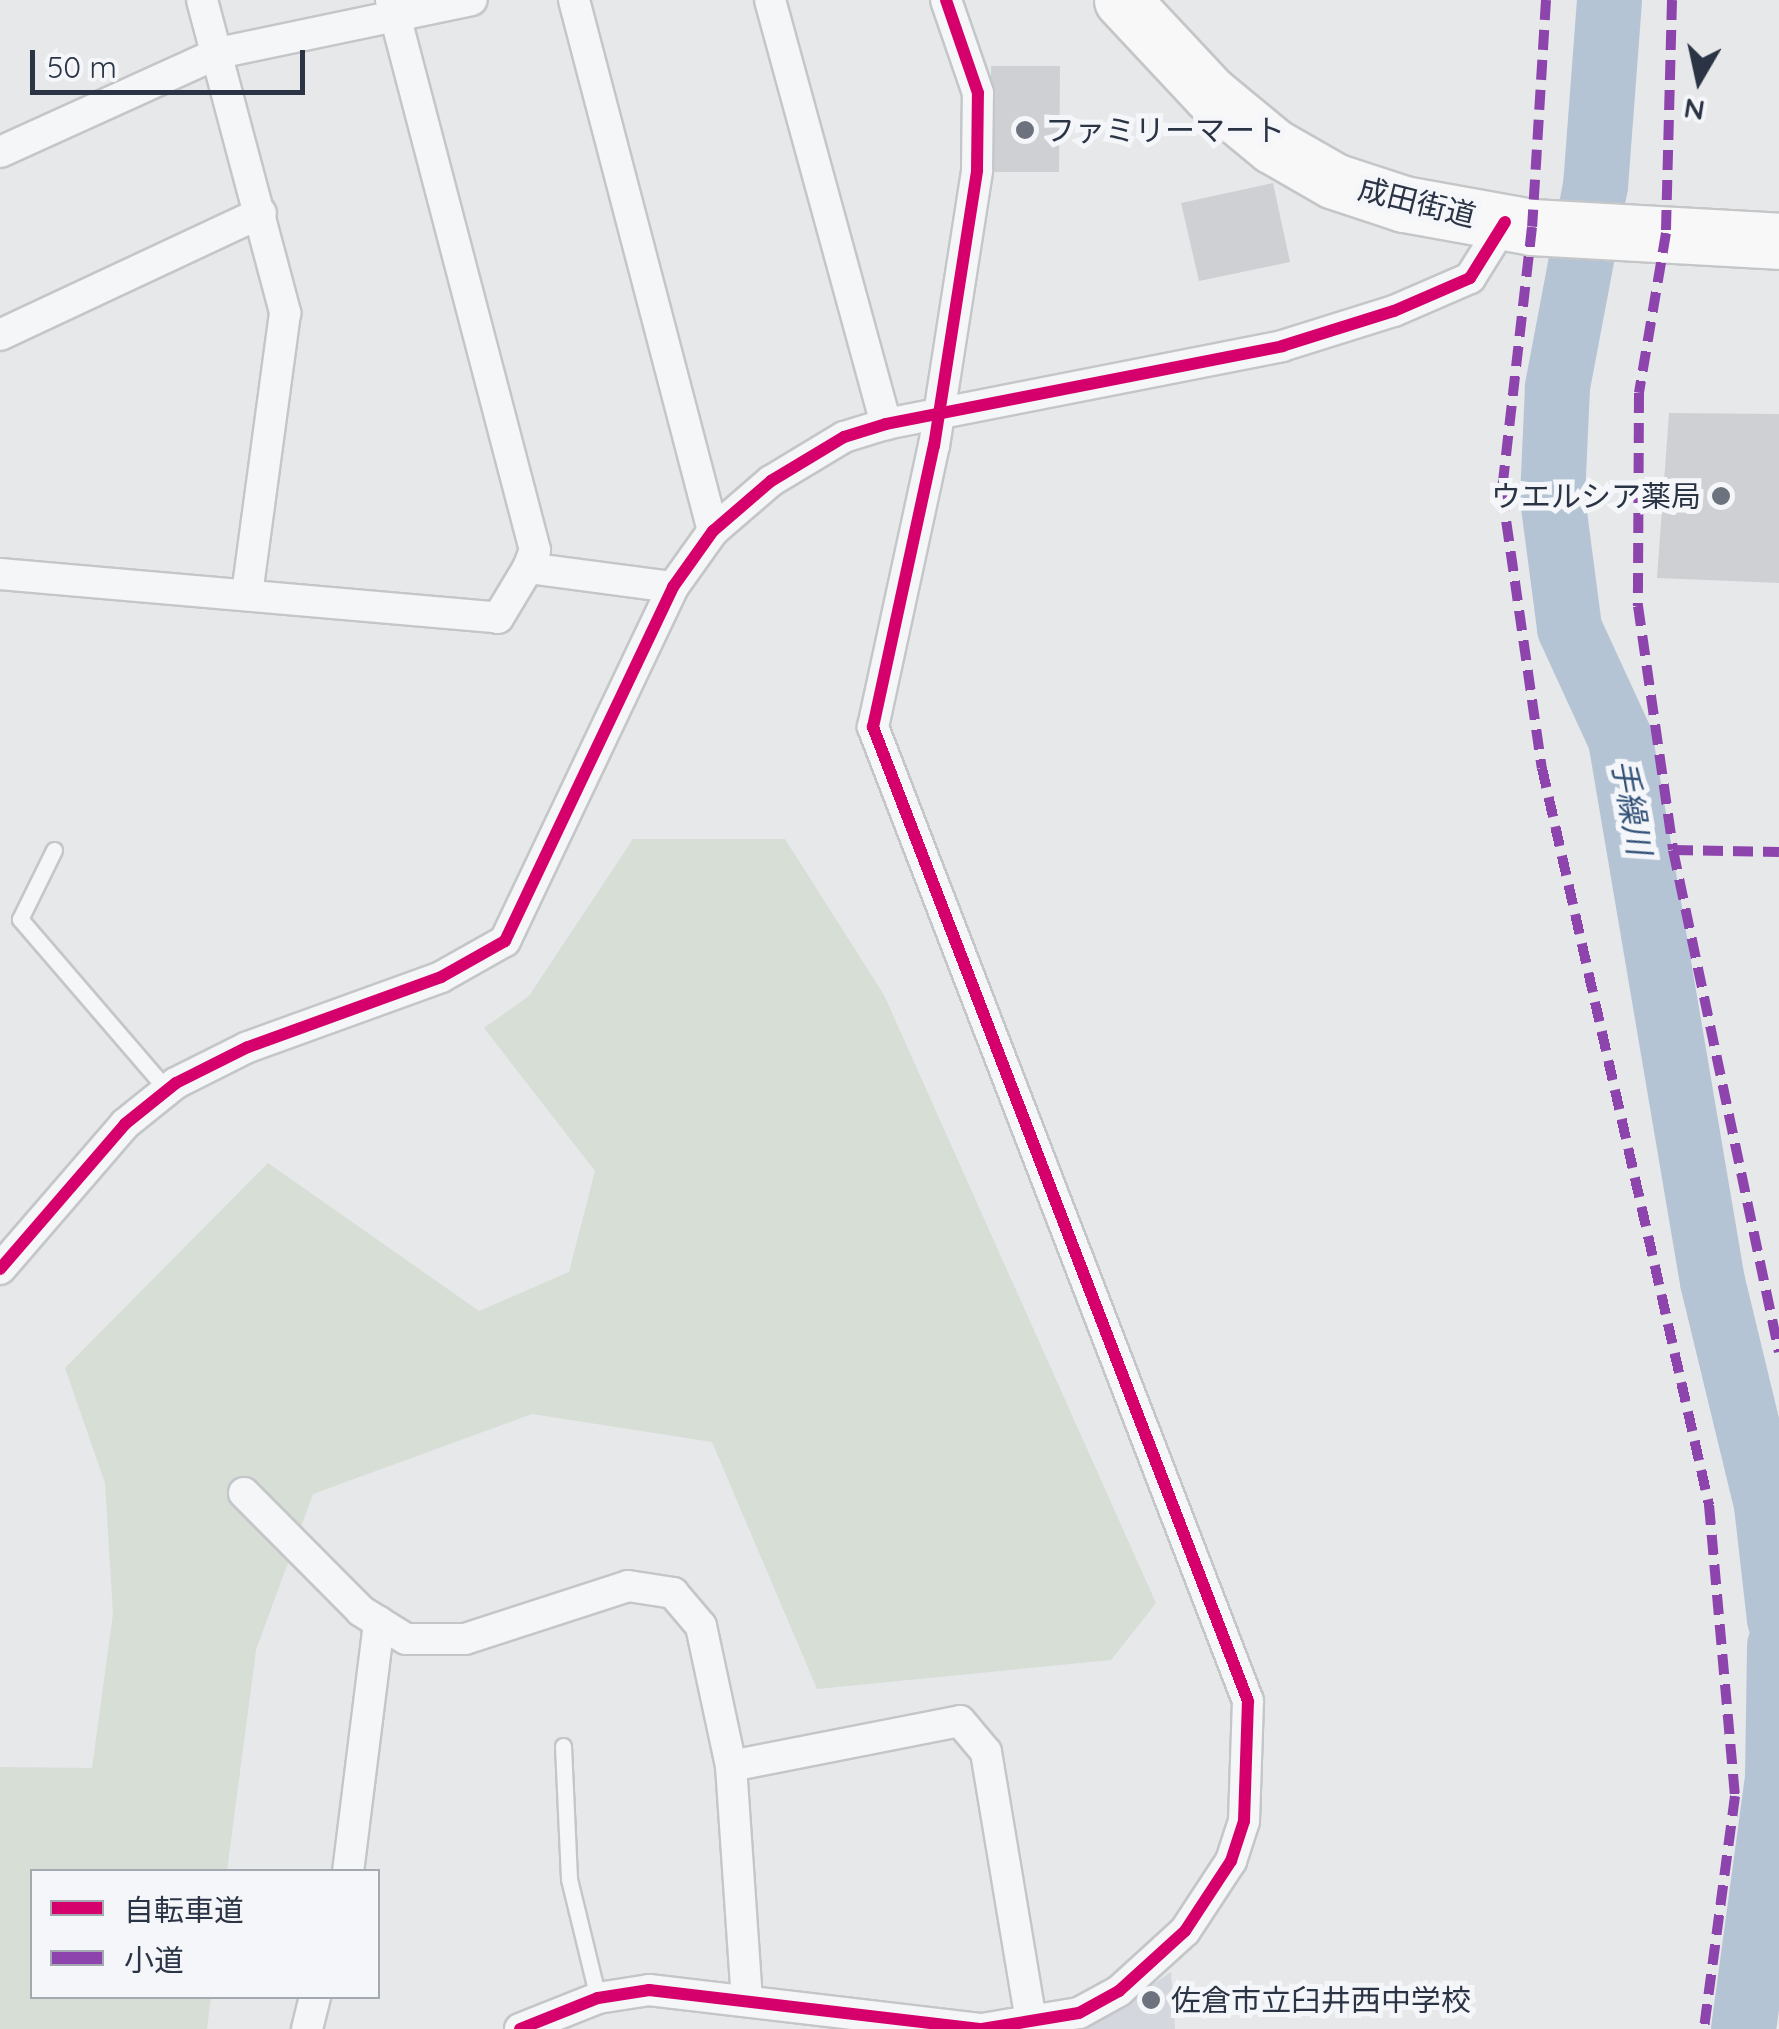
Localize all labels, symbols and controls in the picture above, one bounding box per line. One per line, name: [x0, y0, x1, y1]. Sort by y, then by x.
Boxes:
scale bar: [35, 30, 310, 92]
north arrow: [1649, 30, 1749, 130]
text: 50 m: [47, 48, 117, 86]
text: N: [1681, 91, 1707, 129]
place label: ファミリーマート: [1045, 112, 1285, 148]
marker: ファミリーマート: [1014, 119, 1036, 141]
street label: 成田街道: [1354, 170, 1480, 234]
place label: ウエルシア薬局: [1491, 478, 1701, 514]
marker: ウエルシア薬局: [1710, 485, 1732, 507]
water label: 手繰川: [1605, 756, 1659, 858]
legend: [30, 1869, 380, 1999]
text: 自転車道: [124, 1891, 244, 1929]
text: 小道: [124, 1941, 184, 1979]
place label: 佐倉市立臼井西中学校: [1171, 1982, 1471, 2018]
marker: 佐倉市立臼井西中学校: [1140, 1989, 1162, 2011]

